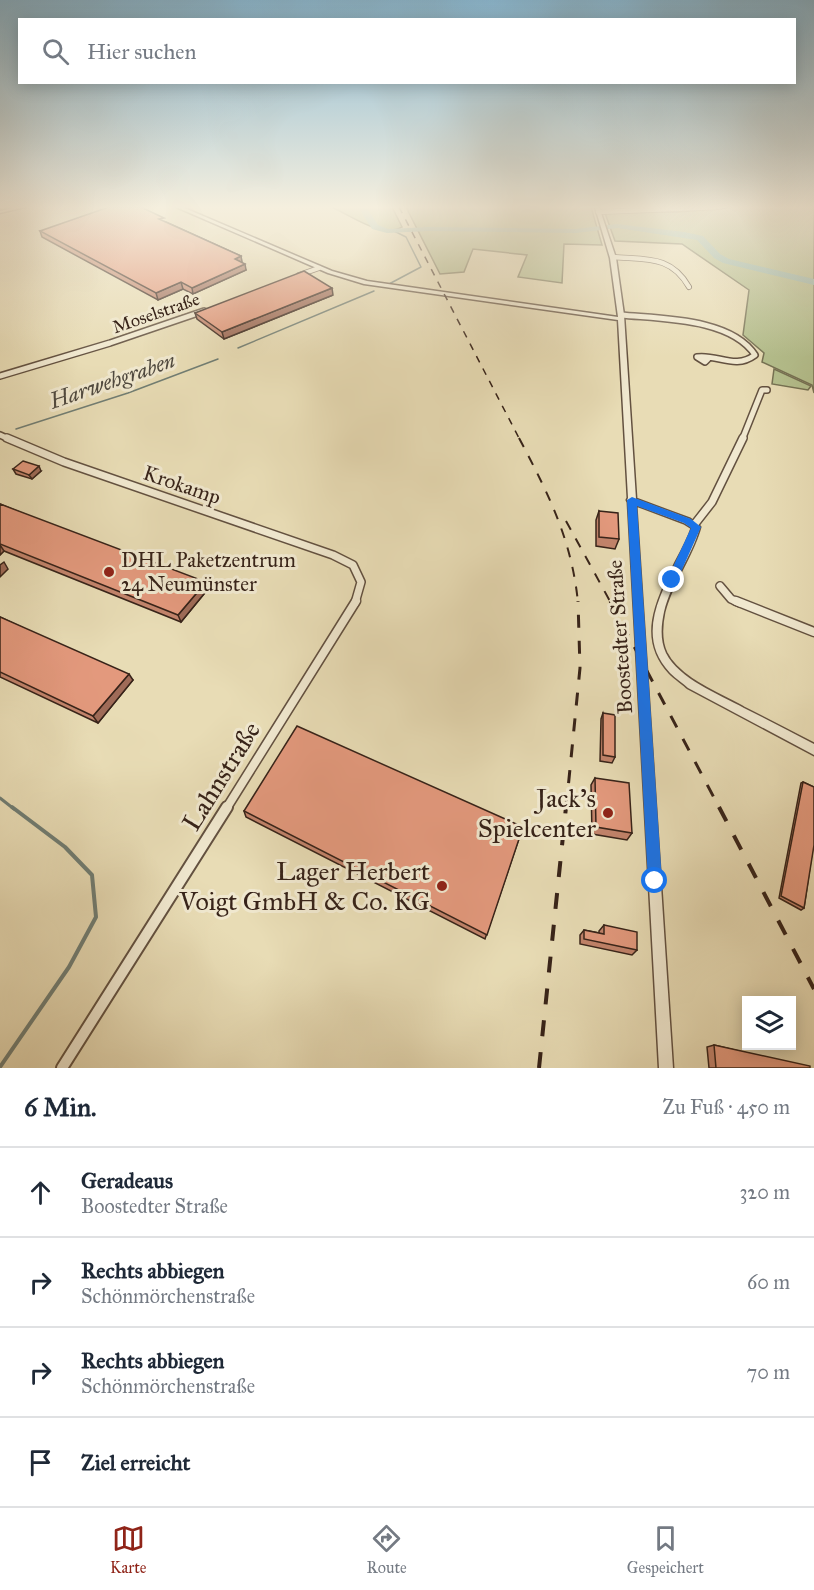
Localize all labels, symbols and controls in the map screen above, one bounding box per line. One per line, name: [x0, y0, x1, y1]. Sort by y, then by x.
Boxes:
search box: [18, 18, 796, 84]
icon: search: [39, 35, 72, 68]
text: Hier suchen: [87, 38, 196, 65]
street label: Moselstraße: [110, 288, 202, 338]
water label: Harwehgraben: [45, 346, 179, 415]
street label: Krokamp: [140, 460, 224, 510]
place label: DHL Paketzentrum 24 Neumünster: [121, 547, 296, 597]
street label: Boostedter Straße: [602, 559, 638, 715]
marker: DHL Paketzentrum 24 Neumünster: [102, 565, 116, 579]
route end: [658, 566, 684, 592]
street label: Lahnstraße: [175, 715, 267, 836]
place label: Jack's Spielcenter: [478, 782, 596, 844]
marker: Jack's Spielcenter: [601, 806, 615, 820]
place label: Lager Herbert Voigt GmbH & Co. KG: [178, 855, 430, 917]
route start: [641, 867, 667, 893]
marker: Lager Herbert Voigt GmbH & Co. KG: [435, 879, 449, 893]
map controls: [742, 996, 796, 1050]
button: layers: [742, 996, 796, 1050]
text: 6 Min.: [24, 1091, 96, 1123]
text: Zu Fuß · 450 m: [663, 1095, 790, 1119]
text: Geradeaus: [81, 1167, 173, 1194]
icon: ahead: [24, 1176, 57, 1209]
text: 320 m: [739, 1180, 790, 1204]
text: Boostedter Straße: [81, 1194, 228, 1218]
text: Rechts abbiegen: [81, 1257, 224, 1284]
icon: right: [24, 1266, 57, 1299]
text: 60 m: [747, 1270, 790, 1294]
text: Schönmörchenstraße: [81, 1284, 255, 1308]
text: Rechts abbiegen: [81, 1347, 224, 1374]
icon: right: [24, 1356, 57, 1389]
text: 70 m: [747, 1360, 790, 1384]
text: Schönmörchenstraße: [81, 1374, 255, 1398]
icon: arrive: [24, 1446, 57, 1479]
text: Ziel erreicht: [81, 1449, 190, 1476]
tab: Karte: [110, 1522, 146, 1577]
tab: Route: [367, 1522, 407, 1577]
tab: Gespeichert: [627, 1522, 704, 1577]

